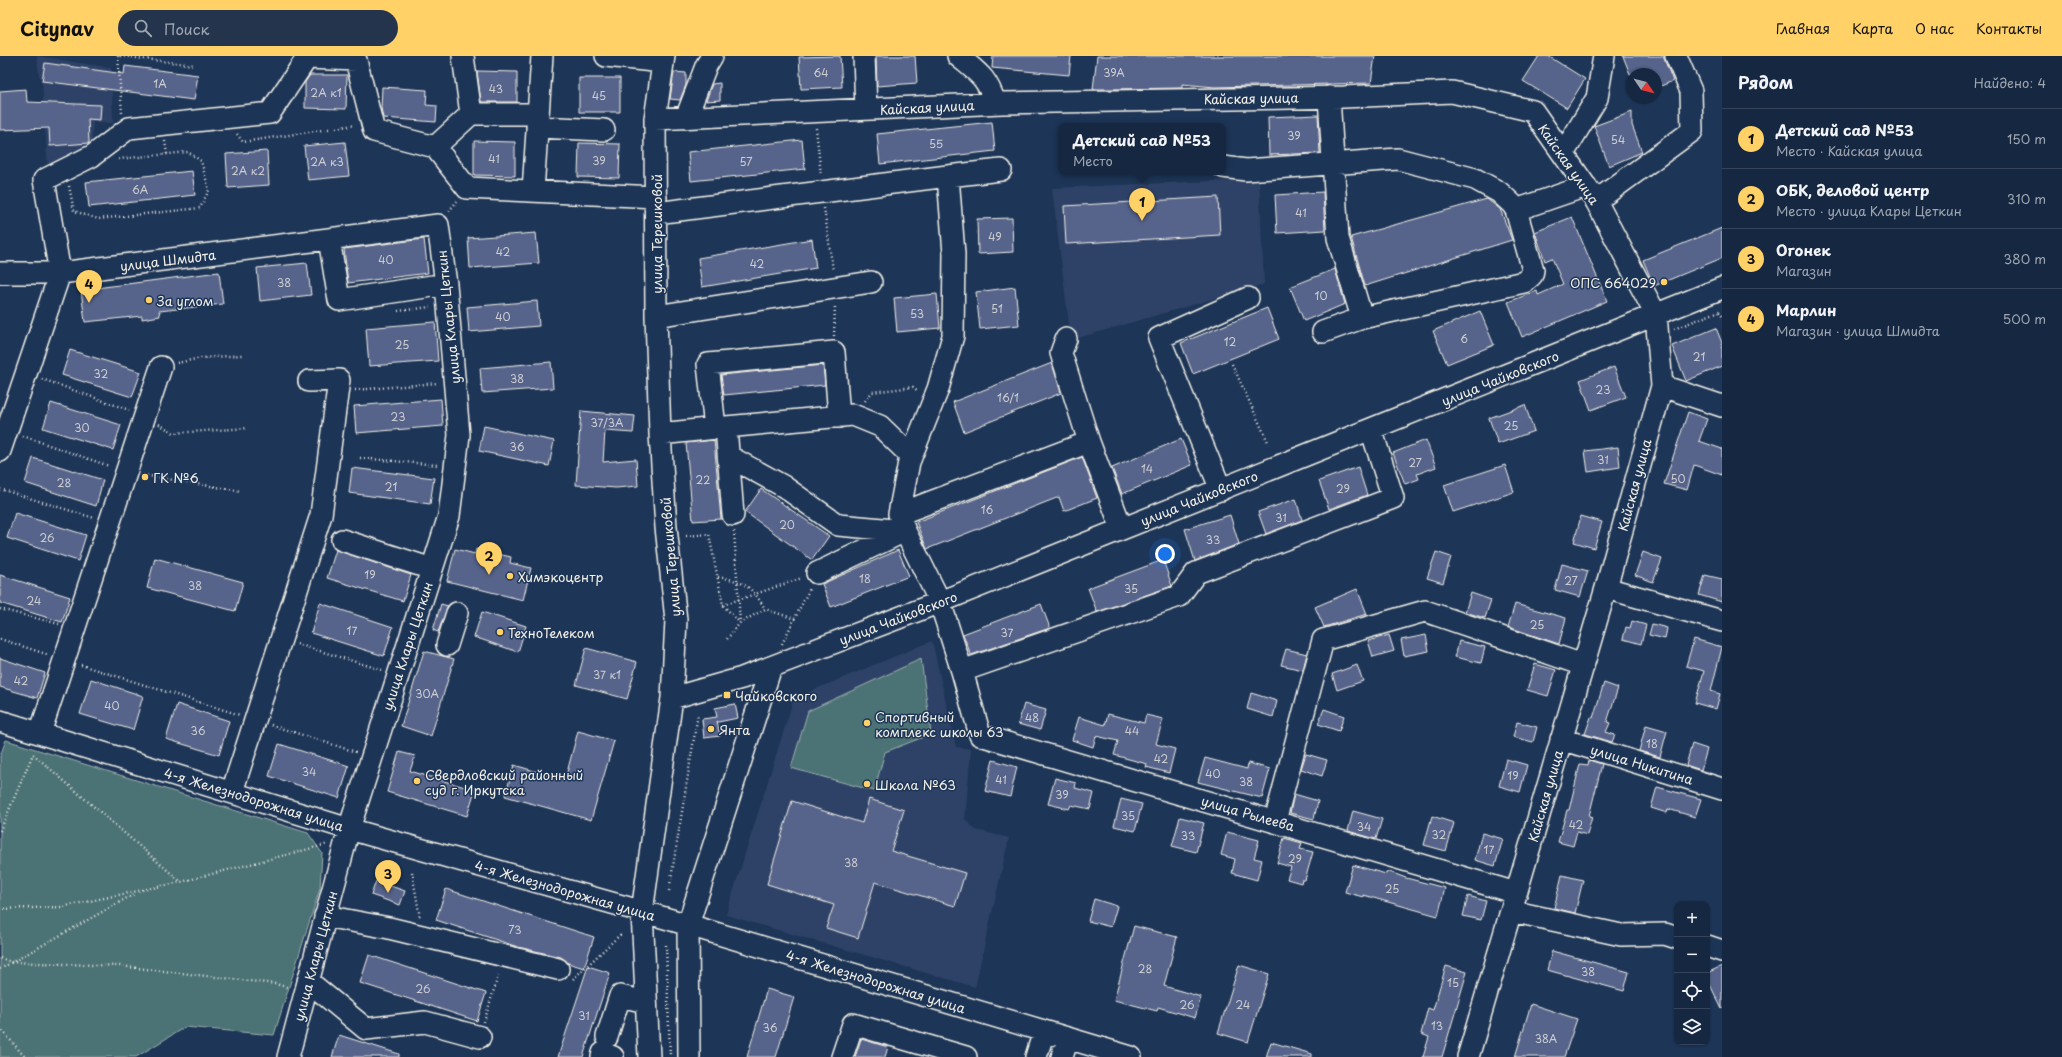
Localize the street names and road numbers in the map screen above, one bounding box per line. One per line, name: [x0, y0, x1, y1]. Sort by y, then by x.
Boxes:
street label: Кайская улица: [1203, 88, 1299, 108]
street label: Кайская улица: [879, 95, 976, 119]
street label: Кайская улица: [1534, 120, 1604, 209]
street label: улица Терешковой: [647, 174, 666, 294]
street label: улица Шмидта: [119, 245, 217, 275]
street label: улица Клары Цеткин: [432, 249, 464, 385]
street label: улица Чайковского: [1438, 346, 1562, 410]
street label: Кайская улица: [1613, 436, 1656, 533]
street label: улица Чайковского: [1137, 466, 1261, 530]
street label: улица Терешковой: [655, 497, 685, 617]
street label: улица Клары Цеткин: [377, 579, 437, 713]
street label: улица Чайковского: [836, 587, 960, 649]
street label: улица Никитина: [1588, 739, 1696, 789]
street label: Кайская улица: [1523, 747, 1567, 844]
street label: 4-я Железнодорожная улица: [162, 763, 347, 836]
street label: улица Рылеева: [1199, 791, 1298, 836]
street label: 4-я Железнодорожная улица: [473, 855, 658, 925]
street label: улица Клары Цеткин: [288, 889, 342, 1023]
street label: 4-я Железнодорожная улица: [784, 945, 969, 1018]

